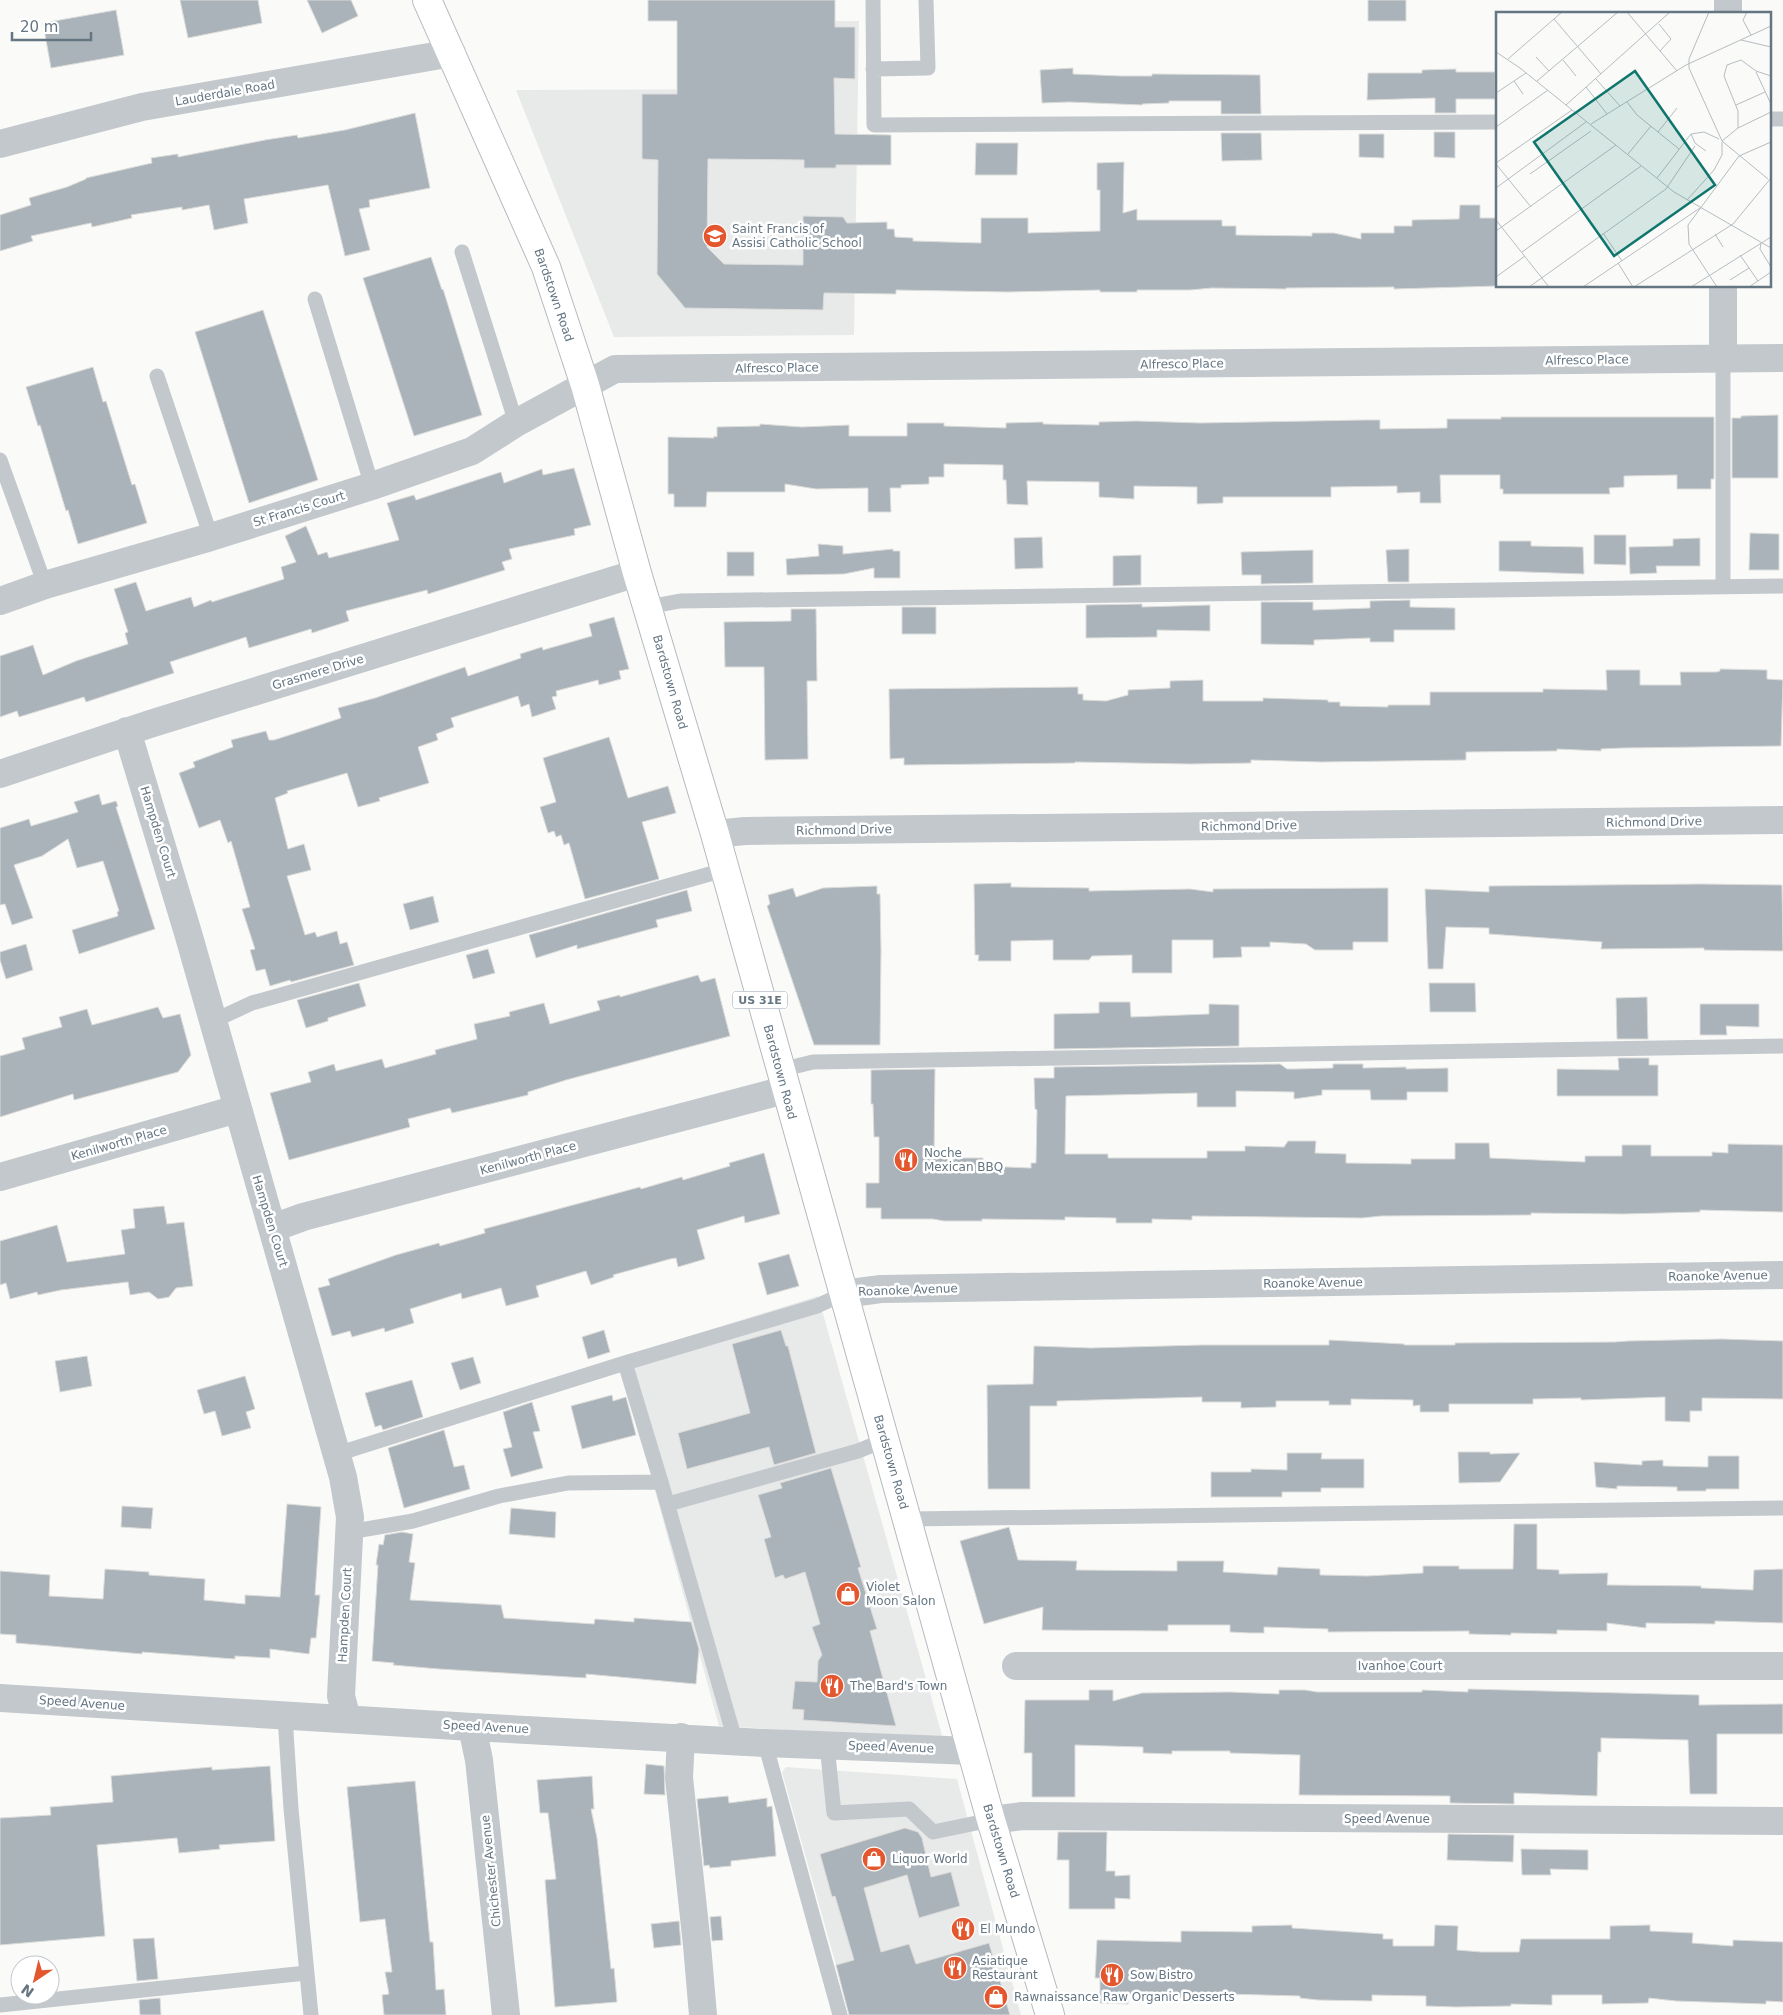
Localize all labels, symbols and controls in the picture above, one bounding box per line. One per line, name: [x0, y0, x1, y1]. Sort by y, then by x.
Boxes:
scale bar: [12, 10, 91, 42]
inset map: [1496, 12, 1770, 288]
text: 20 m: [20, 18, 58, 36]
street label: Lauderdale Road: [174, 77, 276, 109]
place label: Saint Francis of Assisi Catholic School: [732, 222, 862, 250]
school or university icon: Saint Francis of Assisi Catholic School: [702, 223, 728, 249]
street label: Bardstown Road: [531, 247, 577, 343]
street label: Alfresco Place: [1545, 352, 1629, 368]
street label: Alfresco Place: [1140, 356, 1224, 372]
street label: Alfresco Place: [735, 360, 819, 376]
street label: St Francis Court: [252, 488, 347, 530]
street label: Bardstown Road: [650, 633, 690, 731]
street label: Grasmere Drive: [271, 651, 365, 693]
street label: Hampden Court: [137, 784, 179, 880]
street label: Richmond Drive: [1606, 814, 1702, 830]
street label: Richmond Drive: [1201, 818, 1297, 834]
street label: Richmond Drive: [796, 822, 892, 838]
road number: US 31E: [732, 992, 788, 1008]
street label: Bardstown Road: [761, 1023, 799, 1121]
street label: Kenilworth Place: [69, 1123, 169, 1163]
street label: Kenilworth Place: [478, 1138, 578, 1178]
place label: Noche Mexican BBQ: [924, 1146, 1003, 1174]
restaurant icon: Noche Mexican BBQ: [893, 1147, 919, 1173]
street label: Hampden Court: [249, 1173, 291, 1269]
street label: Roanoke Avenue: [1668, 1268, 1768, 1284]
street label: Roanoke Avenue: [1263, 1275, 1363, 1291]
street label: Roanoke Avenue: [858, 1281, 958, 1299]
street label: Bardstown Road: [871, 1413, 911, 1511]
street label: Hampden Court: [336, 1567, 354, 1663]
place label: Violet Moon Salon: [866, 1580, 936, 1608]
shop icon: Violet Moon Salon: [835, 1581, 861, 1607]
street label: Ivanhoe Court: [1358, 1659, 1443, 1673]
restaurant icon: The Bard's Town: [819, 1673, 845, 1699]
place label: The Bard's Town: [849, 1679, 947, 1693]
street label: Speed Avenue: [39, 1693, 125, 1713]
street label: Speed Avenue: [443, 1718, 529, 1736]
street label: Speed Avenue: [848, 1739, 934, 1755]
street label: Bardstown Road: [980, 1802, 1022, 1900]
street label: Speed Avenue: [1344, 1812, 1430, 1826]
street label: Chichester Avenue: [478, 1814, 504, 1928]
shop icon: Liquor World: [861, 1846, 887, 1872]
place label: Liquor World: [892, 1852, 968, 1866]
restaurant icon: El Mundo: [950, 1916, 976, 1942]
place label: El Mundo: [980, 1922, 1035, 1936]
place label: Asiatique Restaurant: [972, 1954, 1038, 1982]
north arrow: [10, 1955, 60, 2005]
restaurant icon: Asiatique Restaurant: [942, 1955, 968, 1981]
restaurant icon: Sow Bistro: [1099, 1962, 1125, 1988]
place label: Sow Bistro: [1130, 1968, 1193, 1982]
text: N: [18, 1981, 37, 2001]
shop icon: Rawnaissance Raw Organic Desserts: [983, 1984, 1009, 2010]
place label: Rawnaissance Raw Organic Desserts: [1014, 1990, 1235, 2004]

